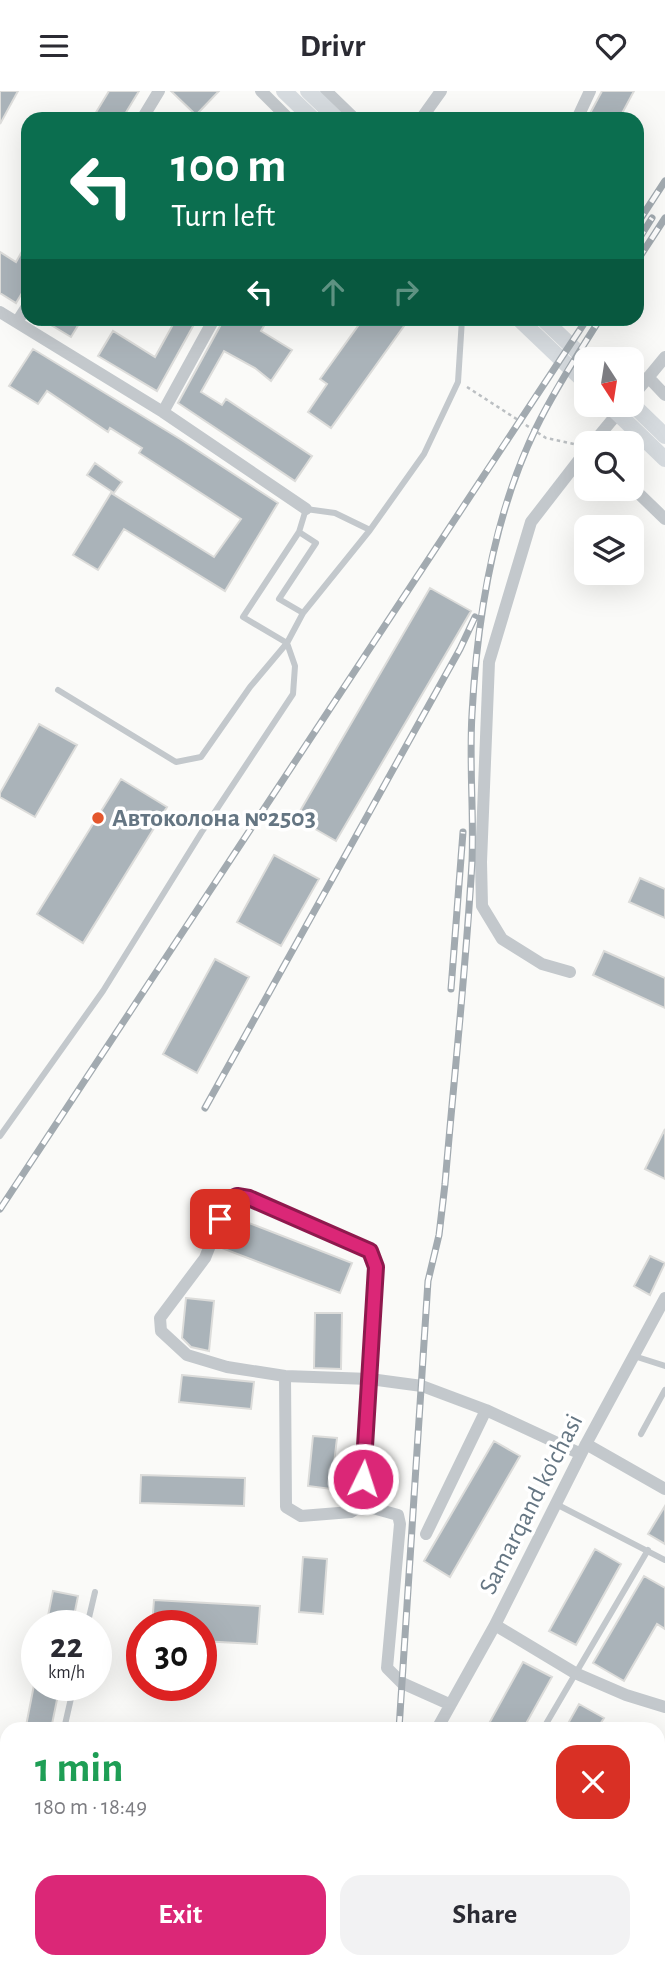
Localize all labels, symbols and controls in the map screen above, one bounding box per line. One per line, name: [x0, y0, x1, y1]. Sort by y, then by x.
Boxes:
icon: menu: [35, 27, 73, 65]
icon: heart: [592, 27, 630, 65]
text: Drivr: [300, 30, 365, 62]
icon: left: [56, 140, 147, 231]
text: 100 m: [171, 142, 287, 191]
text: Turn left: [171, 200, 275, 232]
icon: left: [241, 273, 279, 311]
icon: ahead: [314, 273, 352, 311]
icon: right: [387, 273, 425, 311]
north arrow: [574, 347, 644, 417]
map controls: [574, 347, 644, 585]
button: search: [574, 431, 644, 501]
button: layers: [574, 515, 644, 585]
place label: Автоколона №2503: [112, 805, 316, 831]
marker: Автоколона №2503: [90, 810, 106, 826]
pin: [190, 1189, 250, 1249]
icon: arrive: [201, 1200, 239, 1238]
street label: Samarqand ko'chasi: [474, 1410, 588, 1598]
position arrow: [326, 1442, 400, 1516]
speed limit sign: 30: [126, 1610, 217, 1701]
text: 22: [50, 1629, 83, 1664]
text: km/h: [48, 1664, 85, 1682]
button: close: [556, 1745, 630, 1819]
text: 1 min: [35, 1747, 124, 1789]
text: 180 m · 18:49: [35, 1796, 147, 1819]
button: Exit: [35, 1875, 326, 1955]
button: Share: [340, 1875, 630, 1955]

